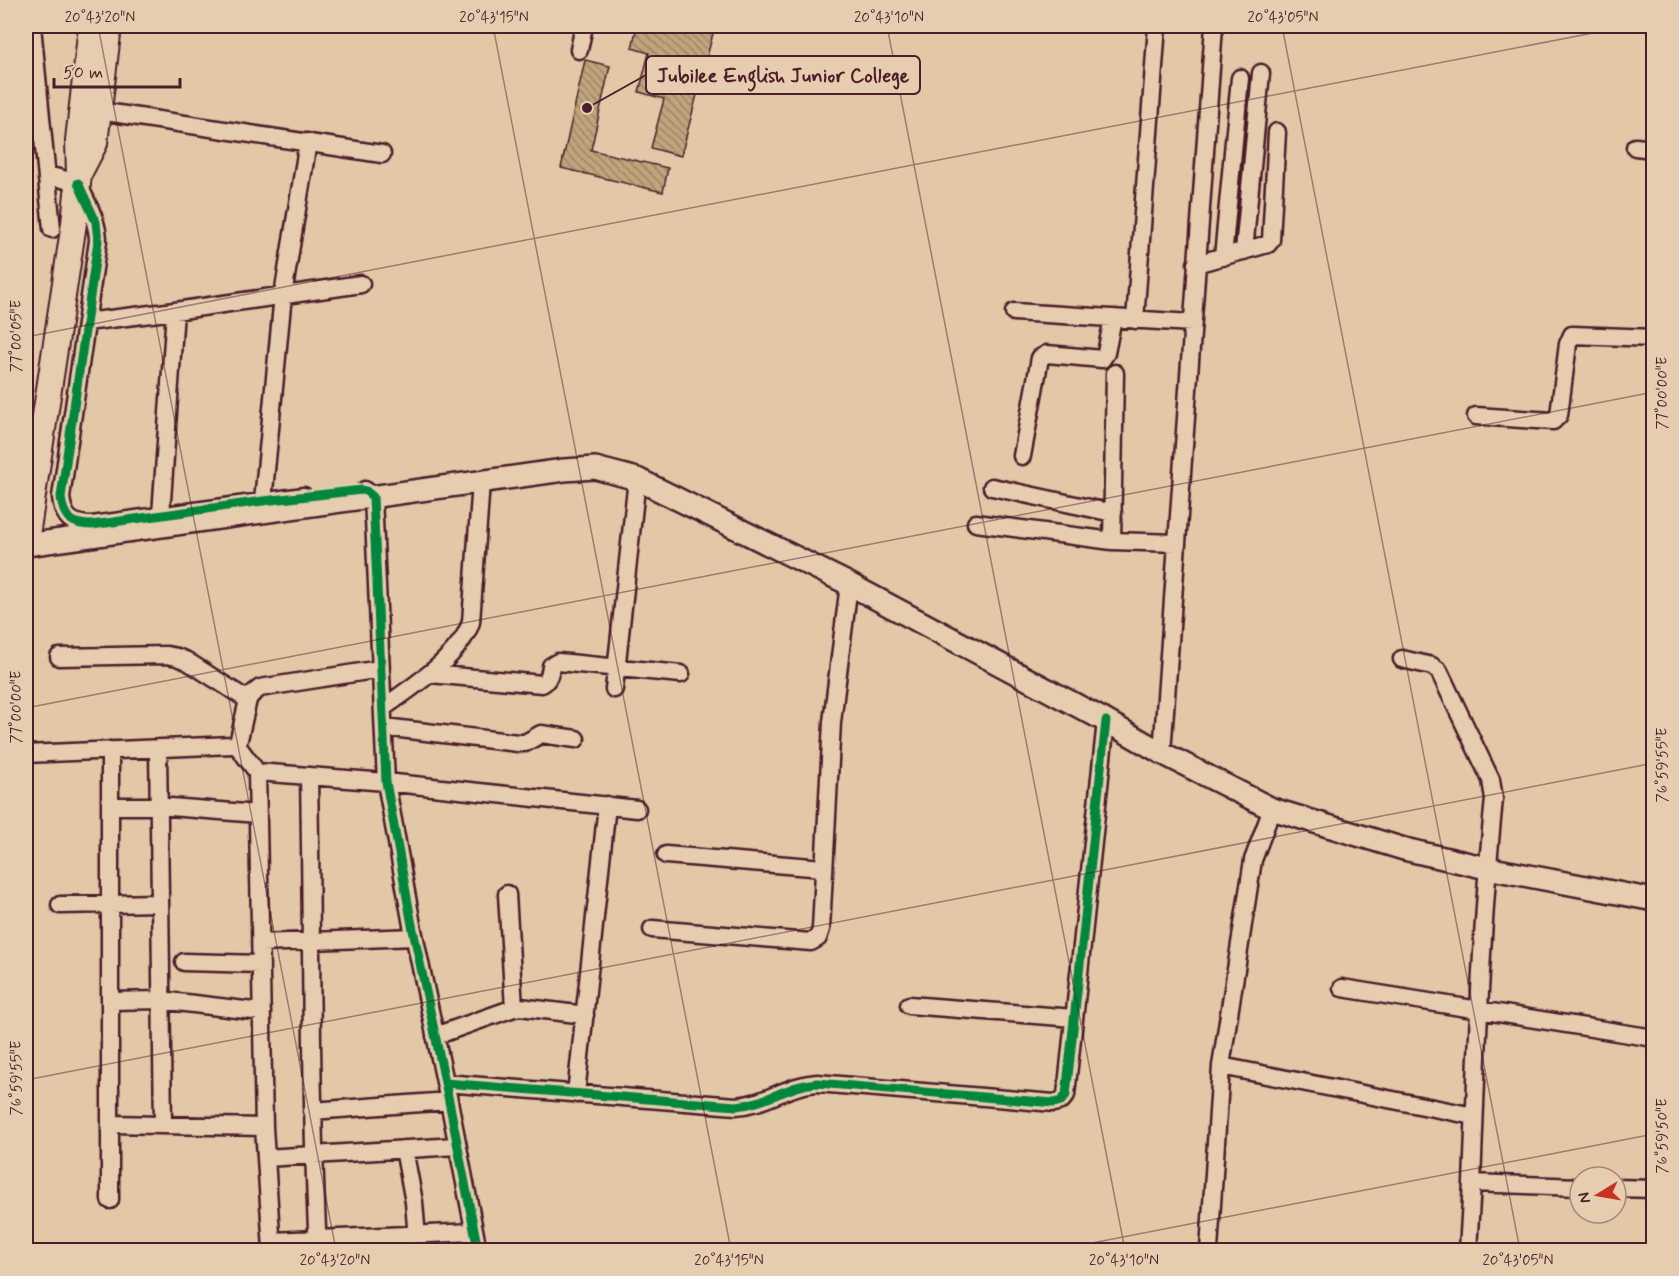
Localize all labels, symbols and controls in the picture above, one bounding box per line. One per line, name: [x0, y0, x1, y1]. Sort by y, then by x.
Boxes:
text: 20°43'20"N: [65, 8, 135, 28]
text: 20°43'15"N: [459, 8, 529, 28]
text: 20°43'10"N: [854, 8, 924, 28]
text: 20°43'05"N: [1247, 8, 1319, 28]
scale bar: [54, 51, 180, 89]
callout: Jubilee English Junior College: [646, 56, 920, 94]
text: 50 m: [63, 61, 103, 85]
text: Jubilee English Junior College: [657, 63, 910, 92]
text: 77°00'05"E: [7, 300, 27, 372]
text: 77°00'00"E: [1653, 356, 1673, 430]
text: 77°00'00"E: [7, 670, 27, 744]
text: 76°59'55"E: [1653, 727, 1673, 802]
text: 76°59'55"E: [7, 1040, 27, 1115]
text: 76°59'50"E: [1653, 1098, 1673, 1174]
north arrow: [1568, 1165, 1628, 1225]
text: N: [1573, 1190, 1596, 1205]
text: 20°43'20"N: [300, 1251, 370, 1271]
text: 20°43'15"N: [694, 1251, 764, 1271]
text: 20°43'10"N: [1089, 1251, 1159, 1271]
text: 20°43'05"N: [1482, 1251, 1554, 1271]

